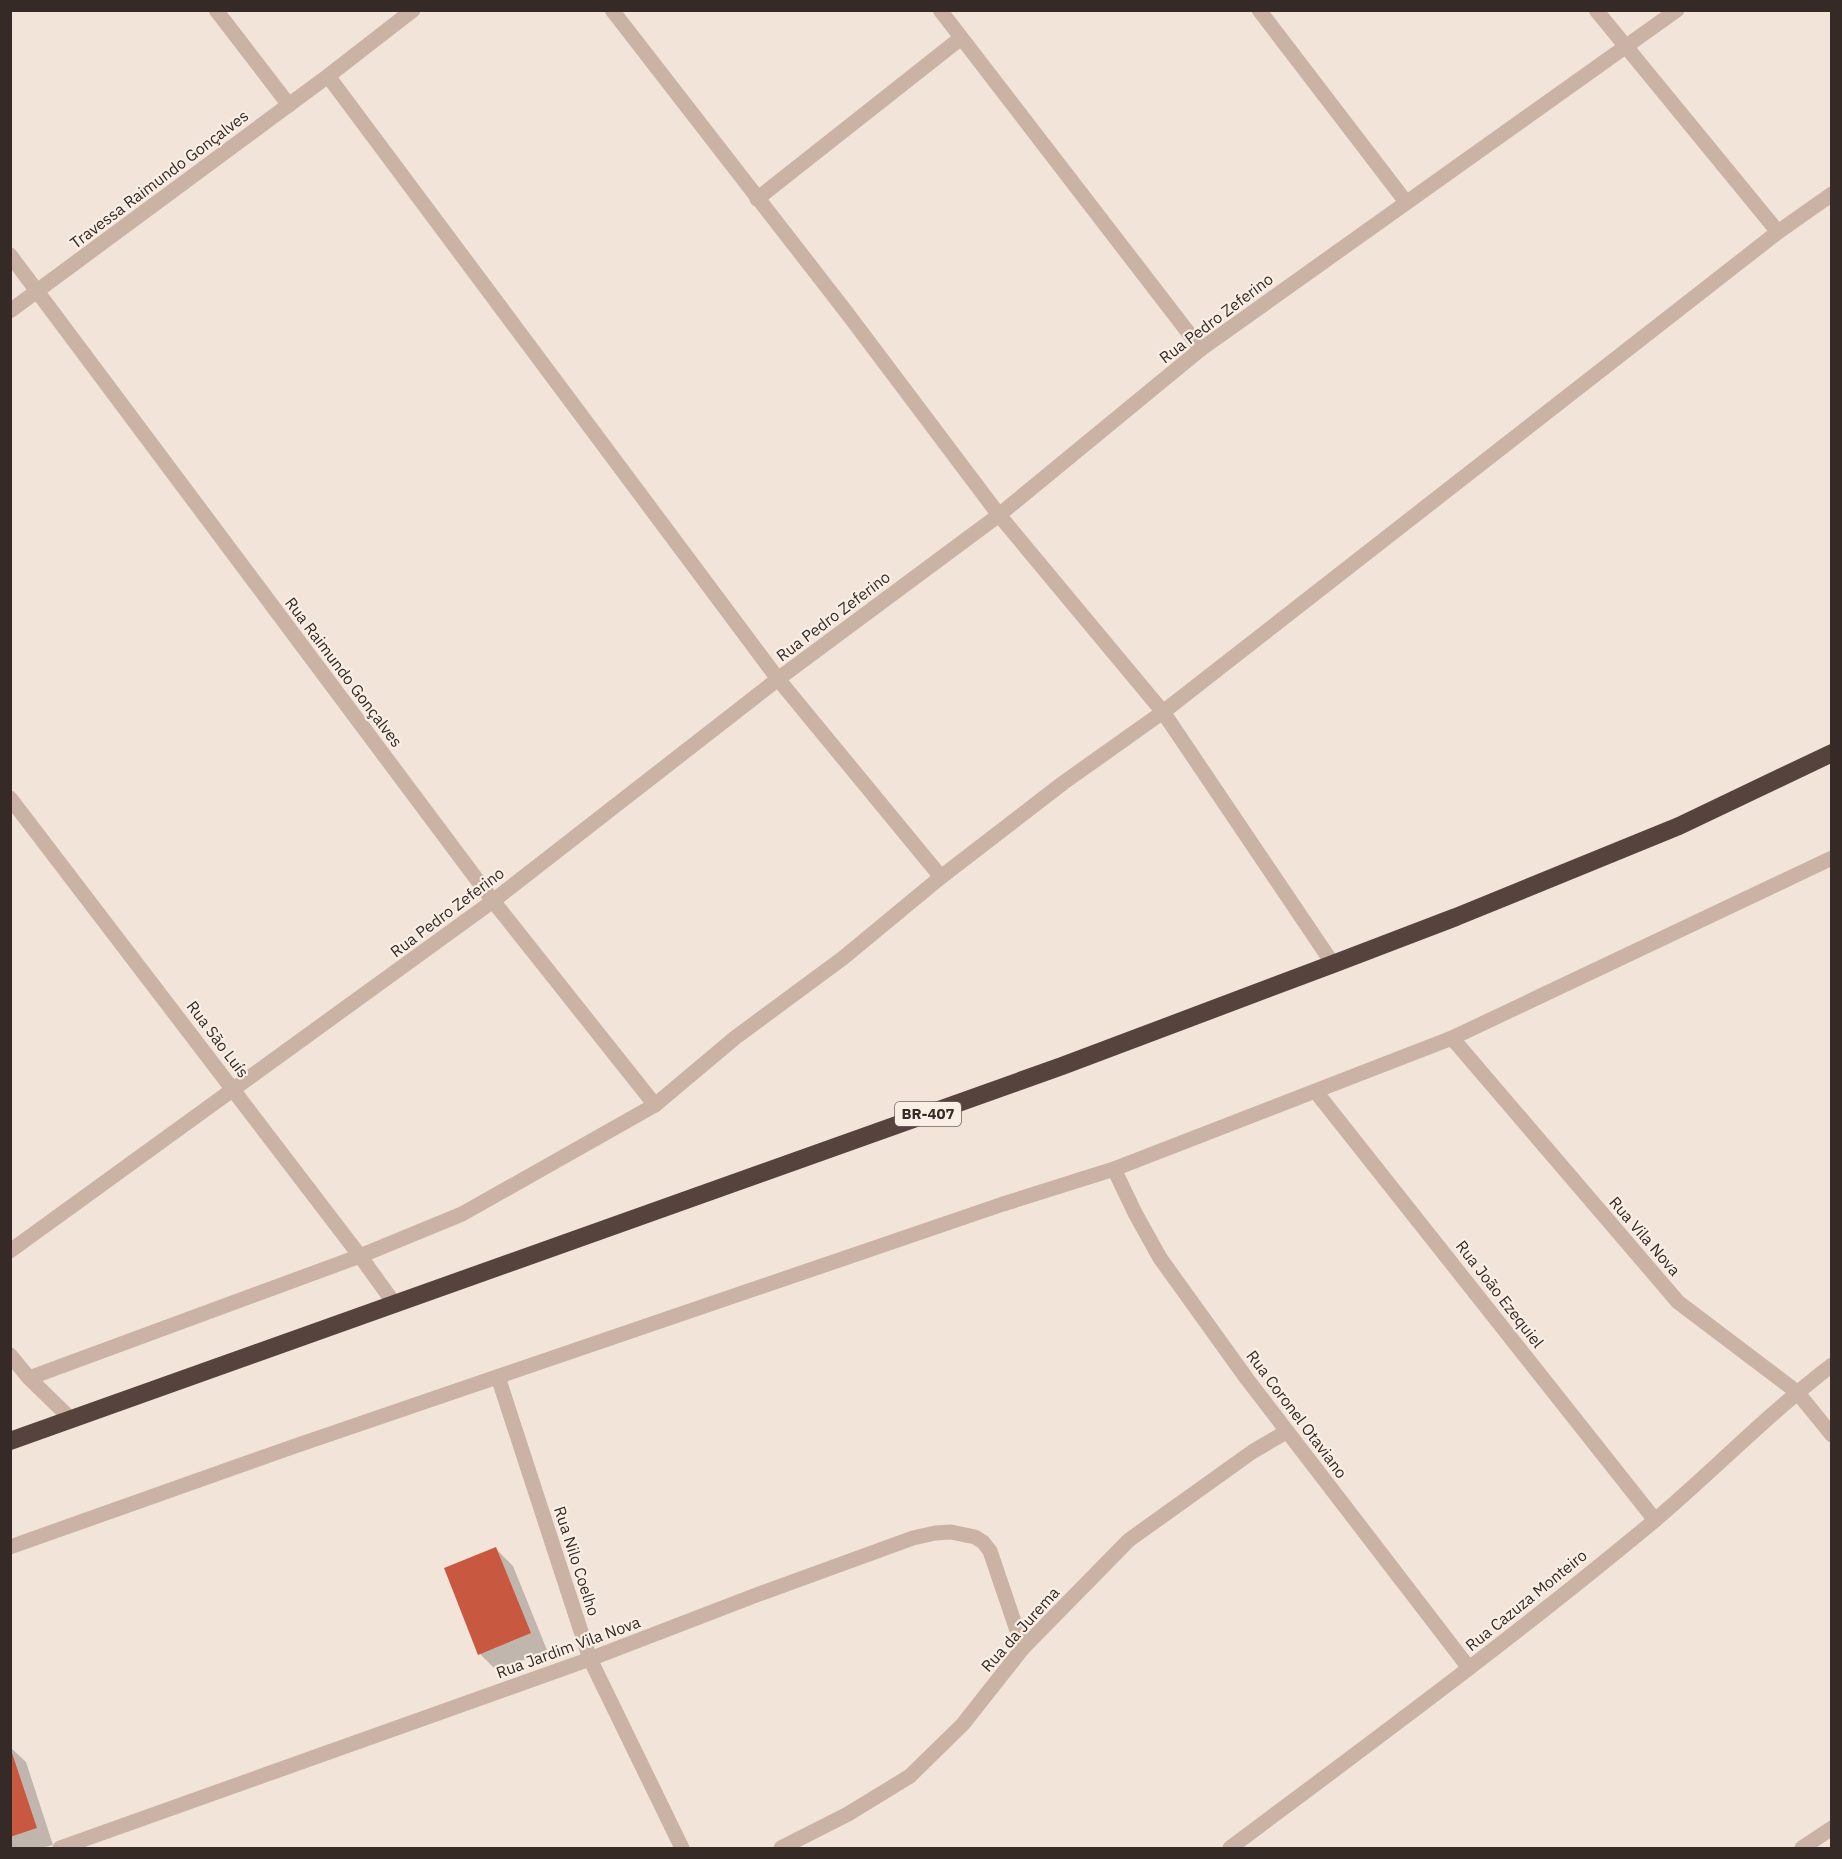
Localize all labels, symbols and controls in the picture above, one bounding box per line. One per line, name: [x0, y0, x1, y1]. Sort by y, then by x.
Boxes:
street label: Travessa Raimundo Gonçalves: [66, 105, 252, 253]
street label: Rua Pedro Zeferino: [1155, 269, 1277, 367]
street label: Rua Pedro Zeferino: [772, 567, 894, 665]
street label: Rua Raimundo Gonçalves: [281, 593, 407, 751]
street label: Rua Pedro Zeferino: [386, 863, 508, 961]
street label: Rua São Luís: [183, 997, 253, 1081]
road number: BR-407: [895, 1102, 961, 1126]
street label: Rua Vila Nova: [1605, 1192, 1685, 1280]
street label: Rua João Ezequiel: [1452, 1236, 1548, 1352]
street label: Rua Coronel Otaviano: [1242, 1346, 1352, 1482]
street label: Rua Nilo Coelho: [550, 1504, 604, 1618]
street label: Rua Cazuza Monteiro: [1461, 1545, 1591, 1655]
street label: Rua da Jurema: [977, 1582, 1064, 1676]
street label: Rua Jardim Vila Nova: [493, 1611, 643, 1682]

